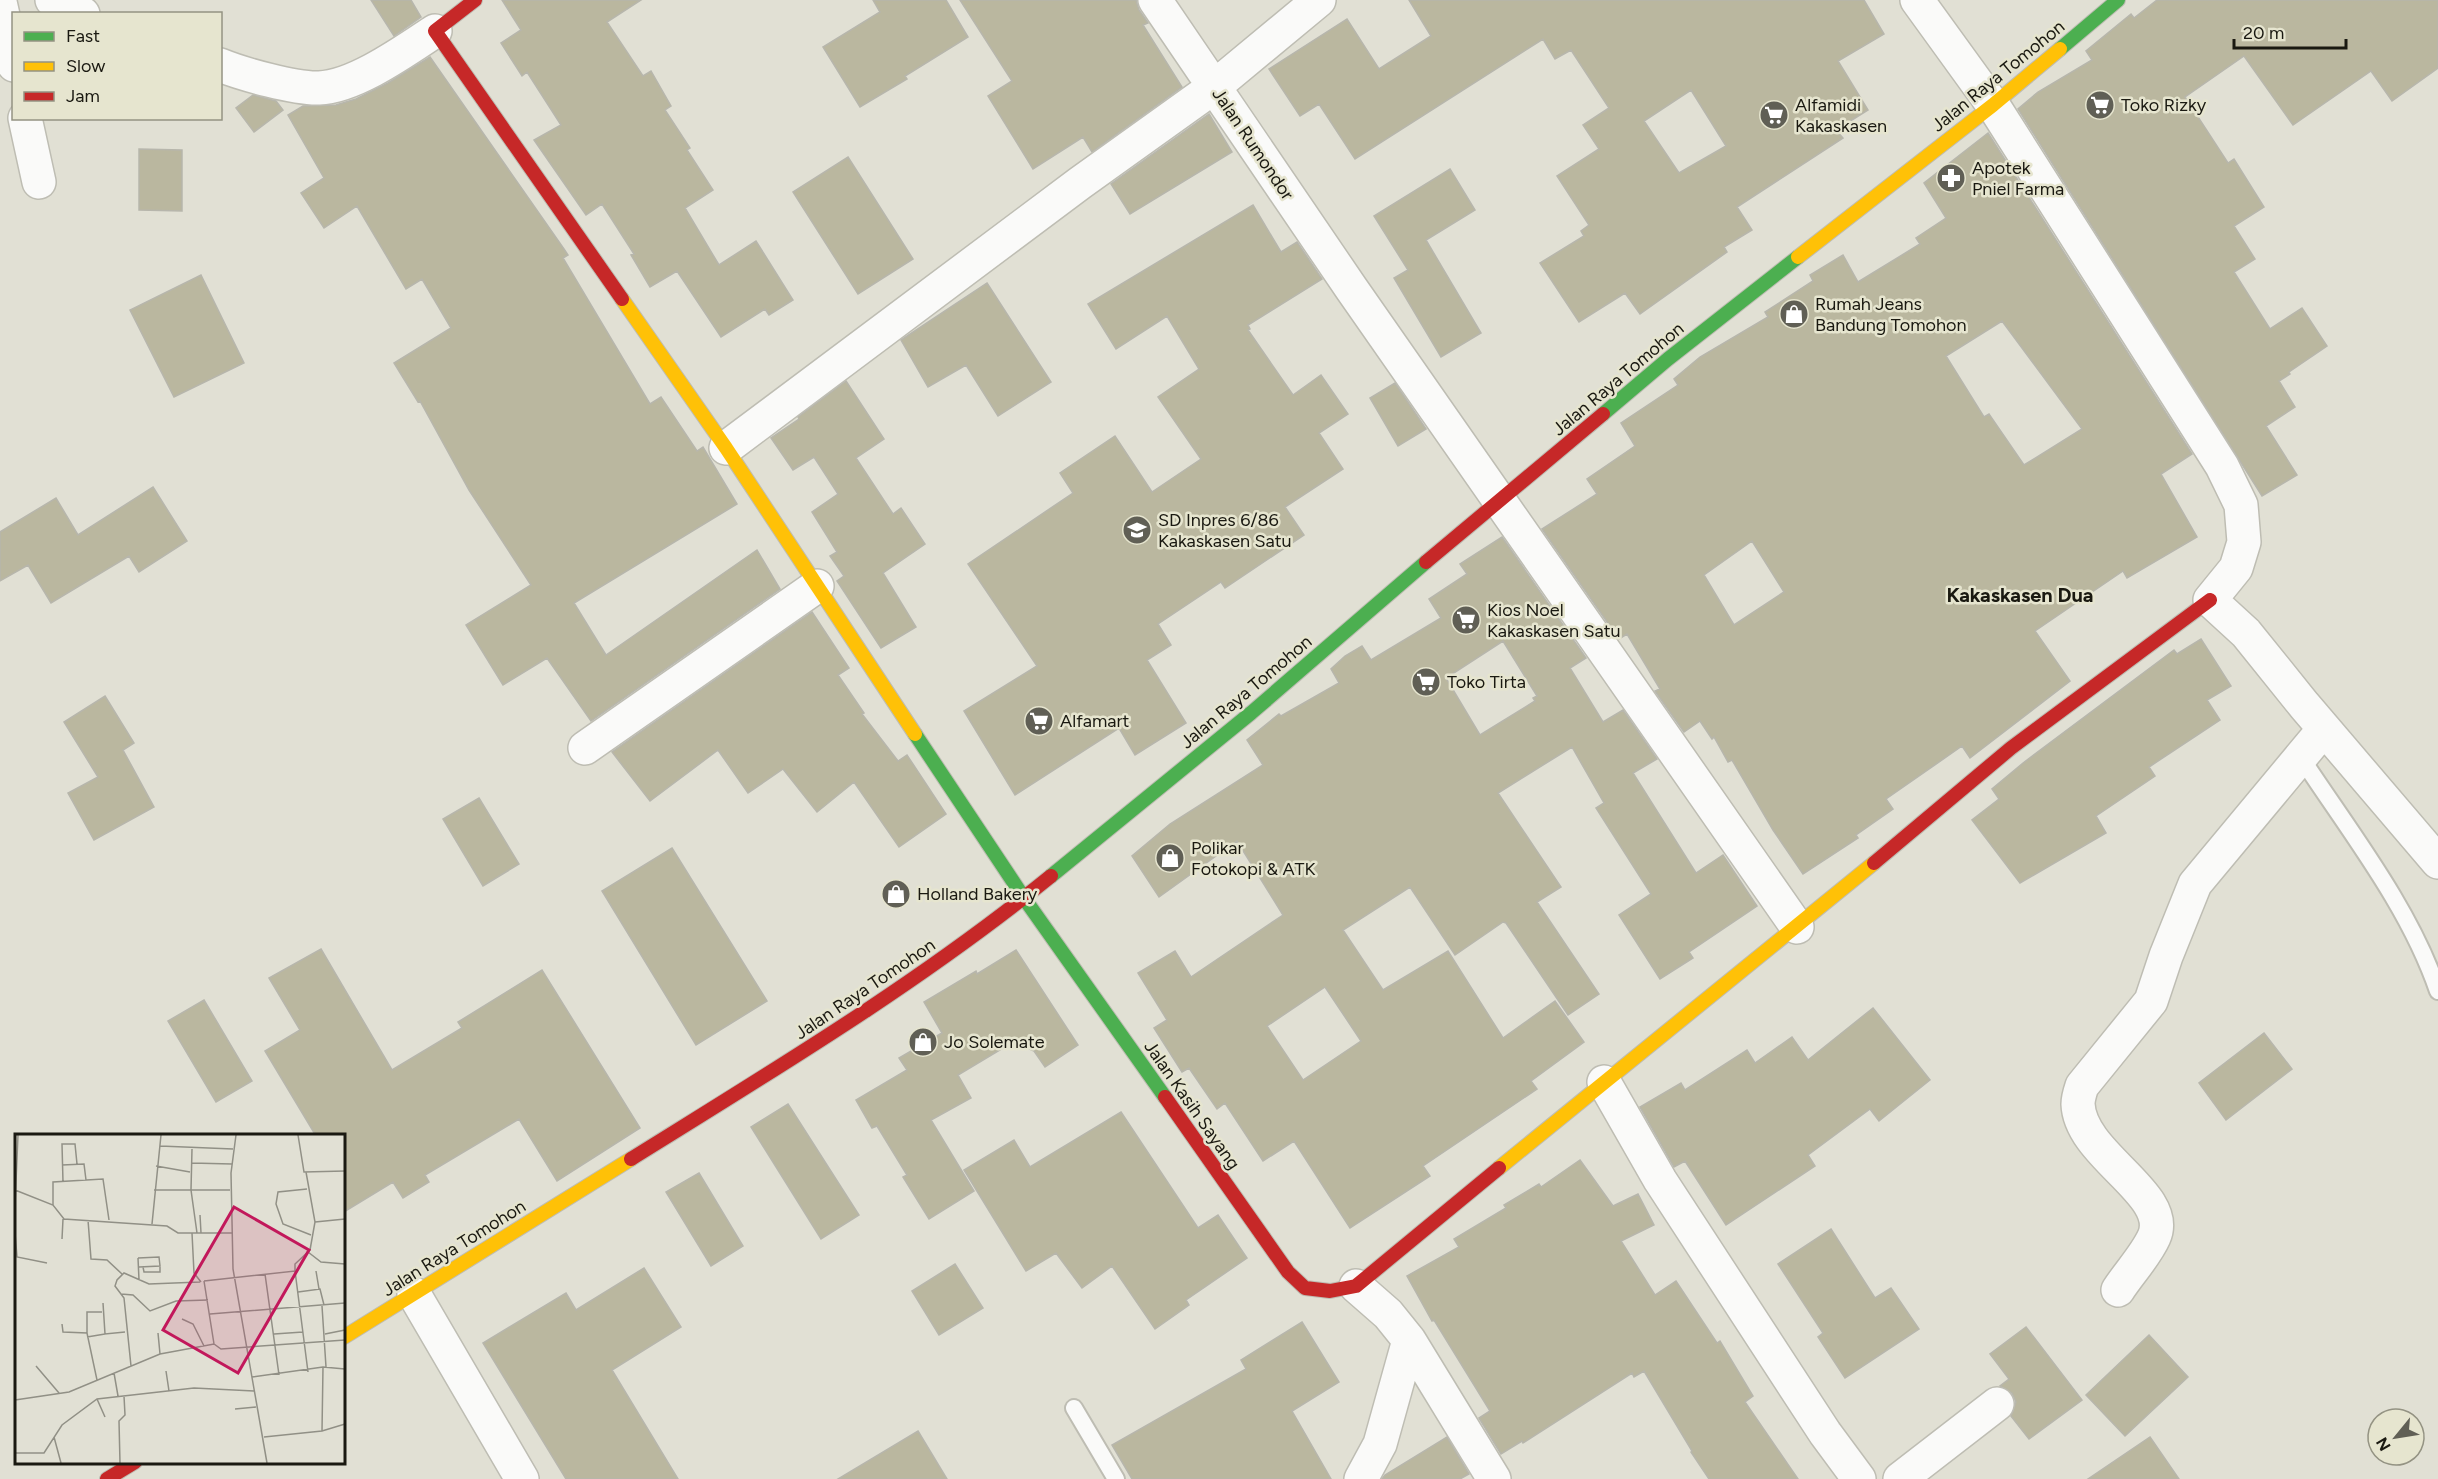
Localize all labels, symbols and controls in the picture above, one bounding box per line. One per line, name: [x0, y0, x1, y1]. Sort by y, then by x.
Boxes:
legend: [12, 12, 222, 120]
scale bar: [2234, 12, 2346, 50]
street label: Jalan Raya Tomohon: [1927, 16, 2069, 136]
text: 20 m: [2243, 22, 2284, 44]
text: Fast: [66, 25, 100, 47]
text: Slow: [66, 55, 105, 77]
street label: Jalan Rumondor: [1207, 84, 1299, 204]
text: Jam: [66, 85, 100, 107]
supermarket icon: Toko Rizky: [2084, 89, 2116, 121]
place label: Alfamidi Kakaskasen: [1795, 94, 1887, 137]
place label: Toko Rizky: [2121, 94, 2207, 116]
supermarket icon: Alfamidi Kakaskasen: [1758, 99, 1790, 131]
place label: Apotek Pniel Farma: [1972, 157, 2064, 200]
pharmacy icon: Apotek Pniel Farma: [1935, 162, 1967, 194]
place label: Rumah Jeans Bandung Tomohon: [1815, 293, 1966, 336]
shop icon: Rumah Jeans Bandung Tomohon: [1778, 298, 1810, 330]
street label: Jalan Raya Tomohon: [1548, 318, 1688, 440]
place label: SD Inpres 6/86 Kakaskasen Satu: [1158, 509, 1292, 552]
school or university icon: SD Inpres 6/86 Kakaskasen Satu: [1121, 514, 1153, 546]
district label: Kakaskasen Dua: [1946, 583, 2094, 607]
place label: Kios Noel Kakaskasen Satu: [1487, 599, 1621, 642]
supermarket icon: Kios Noel Kakaskasen Satu: [1450, 604, 1482, 636]
street label: Jalan Raya Tomohon: [1176, 631, 1316, 753]
supermarket icon: Toko Tirta: [1410, 666, 1442, 698]
place label: Toko Tirta: [1447, 671, 1526, 693]
supermarket icon: Alfamart: [1023, 705, 1055, 737]
place label: Alfamart: [1060, 710, 1129, 732]
place label: Polikar Fotokopi & ATK: [1191, 837, 1315, 880]
shop icon: Polikar Fotokopi & ATK: [1154, 842, 1186, 874]
shop icon: Holland Bakery: [880, 878, 912, 910]
place label: Holland Bakery: [917, 883, 1038, 905]
street label: Jalan Raya Tomohon: [791, 934, 939, 1044]
shop icon: Jo Solemate: [907, 1026, 939, 1058]
place label: Jo Solemate: [944, 1031, 1045, 1053]
street label: Jalan Kasih Sayang: [1139, 1036, 1245, 1174]
inset map: [15, 1134, 345, 1464]
street label: Jalan Raya Tomohon: [378, 1195, 530, 1301]
north arrow: [2366, 1407, 2426, 1467]
text: N: [2372, 1434, 2395, 1454]

